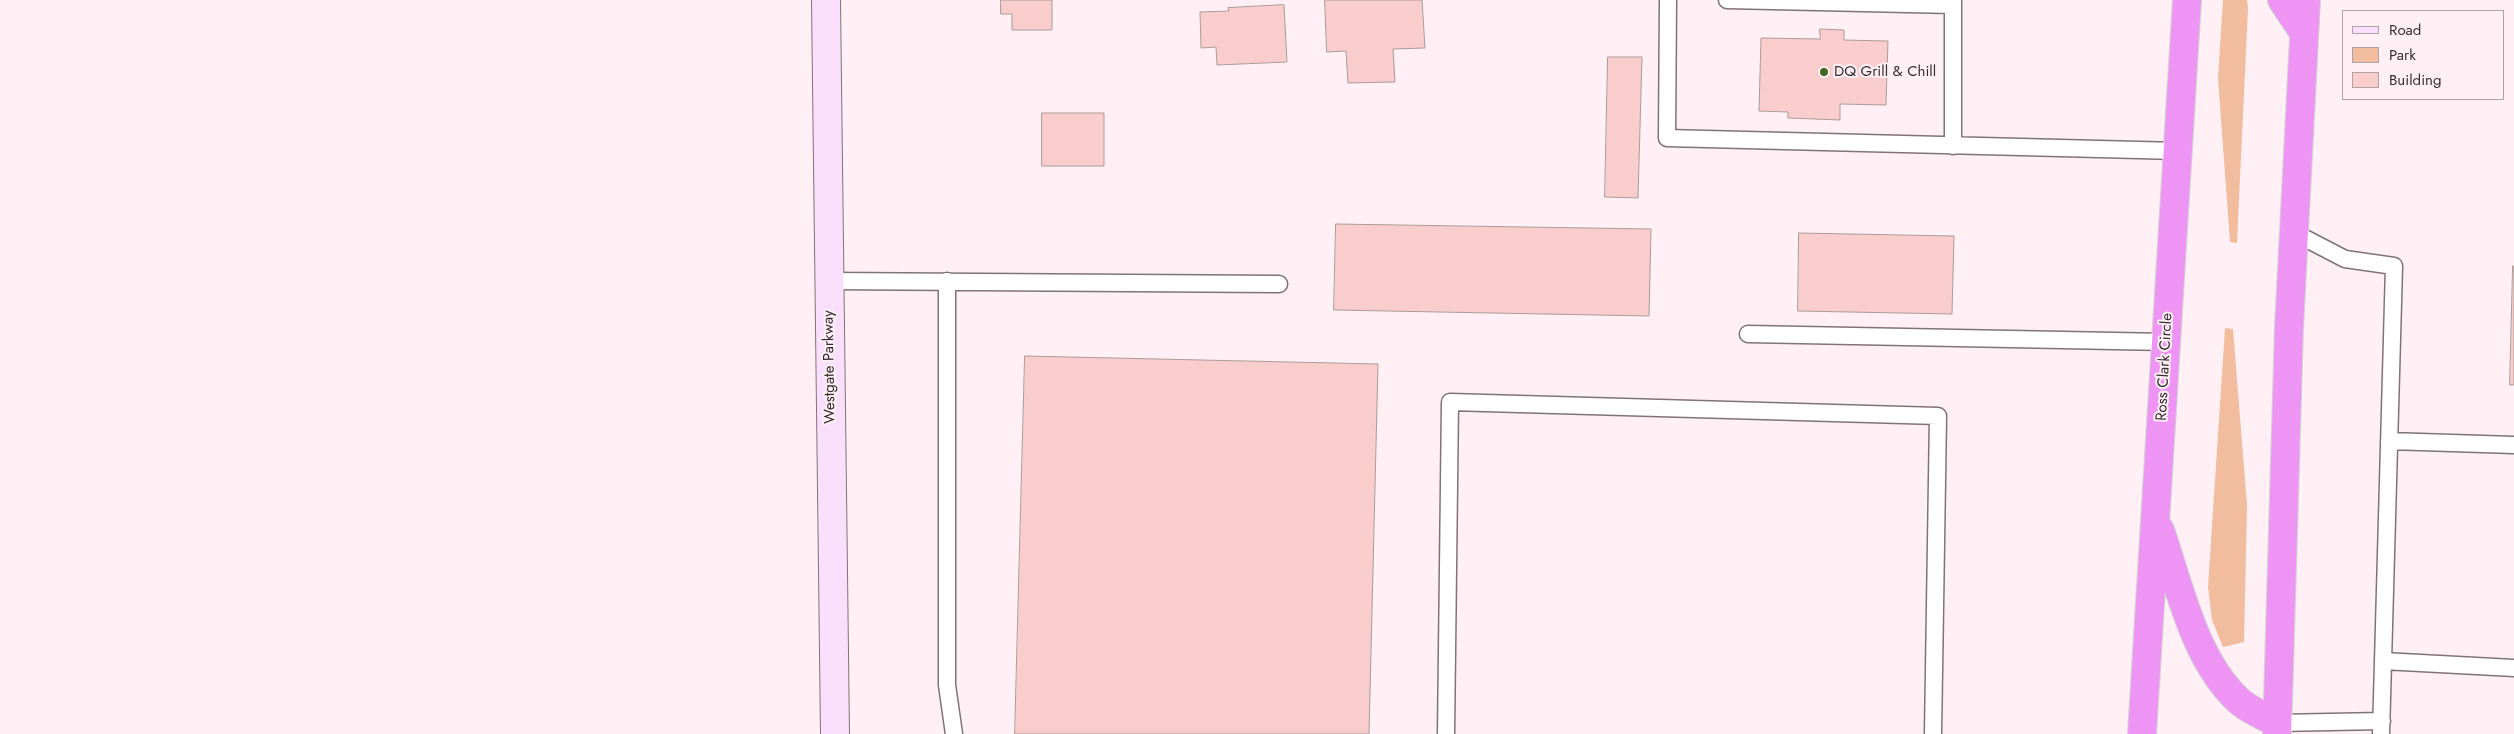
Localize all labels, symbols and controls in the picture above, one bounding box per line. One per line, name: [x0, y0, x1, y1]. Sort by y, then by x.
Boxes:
legend: [2342, 10, 2504, 100]
text: Road: [2389, 19, 2421, 41]
text: Park: [2389, 44, 2416, 66]
place label: DQ Grill & Chill: [1834, 63, 1936, 81]
marker: DQ Grill & Chill: [1818, 66, 1830, 78]
text: Building: [2389, 69, 2441, 91]
street label: Westgate Parkway: [820, 310, 840, 424]
street label: Ross Clark Circle: [2153, 313, 2177, 421]

